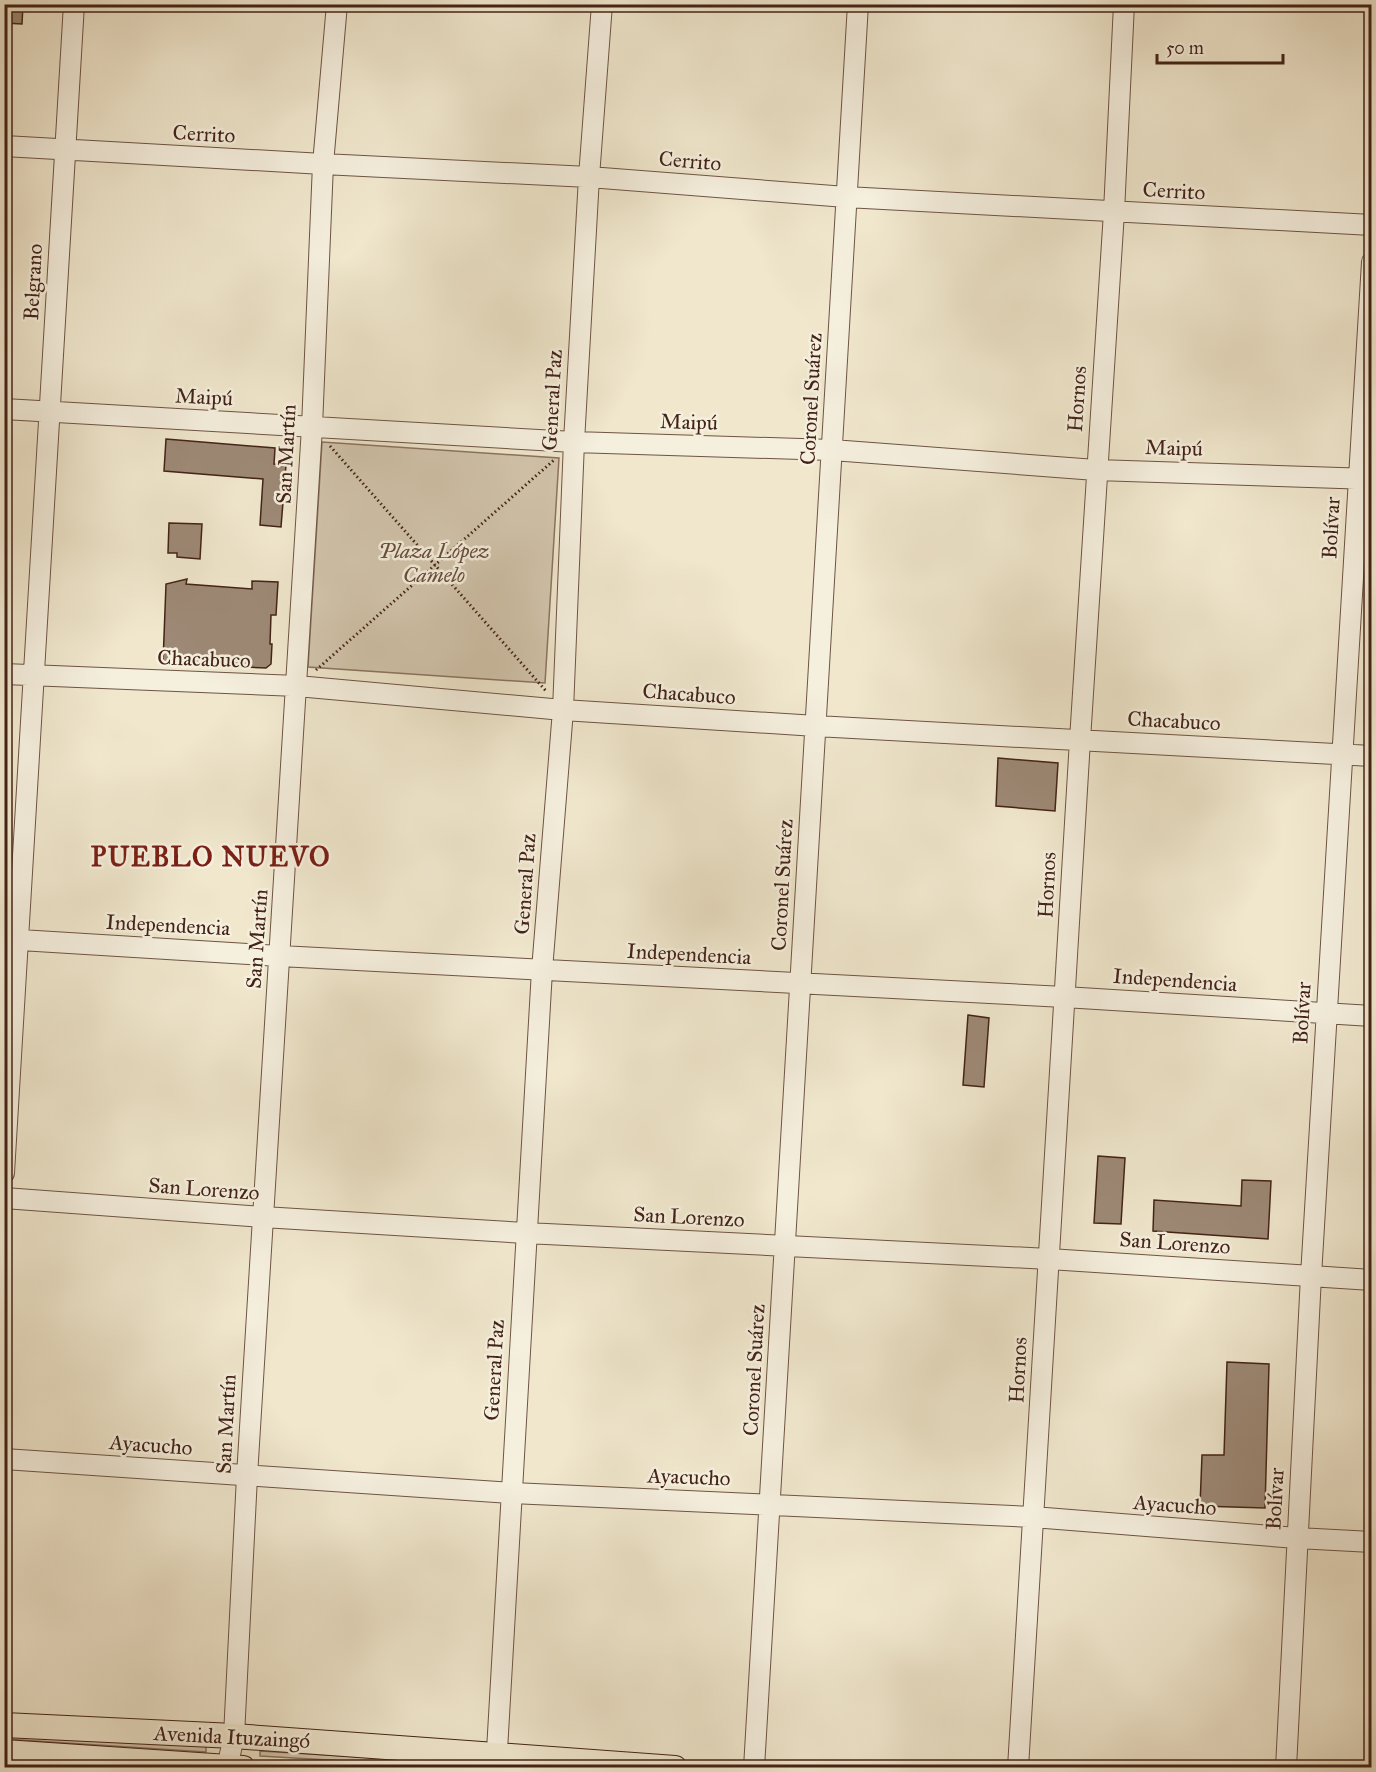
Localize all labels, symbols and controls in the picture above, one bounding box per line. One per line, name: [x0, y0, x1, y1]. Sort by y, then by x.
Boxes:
scale bar: [1157, 27, 1283, 65]
text: 50 m: [1166, 37, 1204, 59]
street label: Cerrito: [172, 119, 236, 149]
street label: Cerrito: [658, 145, 723, 177]
street label: Cerrito: [1142, 176, 1206, 206]
street label: Belgrano: [18, 243, 48, 321]
street label: Coronel Suárez: [795, 332, 827, 466]
street label: General Paz: [536, 348, 568, 451]
street label: Hornos: [1062, 365, 1092, 433]
street label: Maipú: [174, 383, 234, 411]
street label: San Martín: [270, 403, 302, 505]
street label: Maipú: [660, 408, 718, 436]
street label: Maipú: [1145, 434, 1203, 462]
street label: Bolívar: [1316, 496, 1346, 560]
park label: Plaza López Camelo: [379, 538, 489, 588]
street label: Chacabuco: [157, 644, 251, 674]
street label: Chacabuco: [641, 678, 737, 710]
street label: Chacabuco: [1127, 706, 1222, 736]
street label: Coronel Suárez: [766, 818, 798, 952]
street label: General Paz: [508, 832, 542, 935]
district label: PUEBLO NUEVO: [91, 840, 331, 873]
street label: Hornos: [1032, 851, 1062, 919]
street label: San Martín: [241, 888, 273, 990]
street label: Independencia: [105, 909, 231, 941]
street label: Independencia: [626, 938, 752, 970]
street label: Independencia: [1112, 963, 1238, 997]
street label: Bolívar: [1287, 981, 1317, 1045]
street label: San Lorenzo: [148, 1172, 261, 1206]
street label: San Lorenzo: [633, 1201, 746, 1233]
street label: San Lorenzo: [1119, 1226, 1232, 1260]
street label: Coronel Suárez: [738, 1303, 770, 1437]
street label: General Paz: [478, 1318, 510, 1421]
street label: Hornos: [1003, 1336, 1033, 1404]
street label: San Martín: [210, 1373, 242, 1475]
street label: Ayacucho: [108, 1429, 194, 1461]
street label: Ayacucho: [646, 1463, 731, 1491]
street label: Bolívar: [1260, 1467, 1290, 1531]
street label: Ayacucho: [1132, 1489, 1218, 1521]
street label: Avenida Ituzaingó: [152, 1720, 311, 1754]

